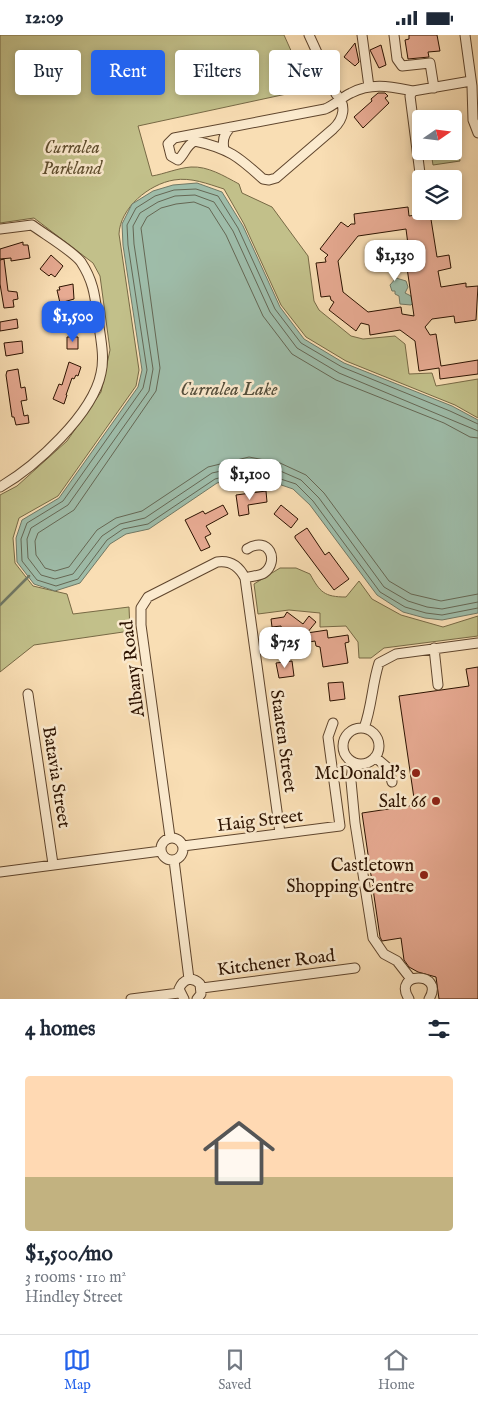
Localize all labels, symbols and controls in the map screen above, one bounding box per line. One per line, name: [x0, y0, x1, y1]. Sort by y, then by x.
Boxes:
text: 12:09: [25, 6, 64, 30]
chip: Buy: [15, 50, 81, 95]
chip: Rent: [91, 50, 165, 95]
chip: Filters: [175, 50, 259, 95]
chip: New: [269, 50, 340, 95]
north arrow: [412, 110, 462, 160]
map controls: [412, 110, 462, 220]
park label: Curralea Parkland: [42, 137, 104, 181]
button: layers: [412, 170, 462, 220]
pin: $1,130: [354, 239, 436, 282]
text: $1,130: [376, 246, 414, 266]
pin: $1,500: [32, 301, 114, 343]
text: $1,500: [53, 307, 93, 327]
water label: Curralea Lake: [180, 378, 278, 402]
pin: $1,100: [209, 459, 291, 501]
text: $1,100: [230, 465, 270, 485]
street label: Albany Road: [116, 619, 151, 720]
pin: $725: [255, 627, 315, 669]
text: $725: [270, 633, 300, 653]
street label: Staaten Street: [264, 688, 301, 794]
street label: Batavia Street: [36, 725, 75, 830]
place label: McDonald's: [314, 763, 406, 786]
marker: McDonald's: [410, 767, 422, 779]
place label: Salt 66: [379, 791, 426, 814]
marker: Salt 66: [430, 795, 442, 807]
street label: Haig Street: [216, 805, 304, 838]
place label: Castletown Shopping Centre: [286, 855, 414, 899]
marker: Castletown Shopping Centre: [418, 869, 430, 881]
street label: Kitchener Road: [216, 945, 337, 982]
icon: filters: [425, 1015, 453, 1043]
text: 4 homes: [25, 1016, 95, 1043]
icon: home: [194, 1108, 284, 1198]
text: $1,500/mo: [25, 1241, 113, 1268]
text: 3 rooms · 110 m²: [25, 1268, 126, 1288]
text: Hindley Street: [25, 1288, 123, 1308]
tab: Map: [63, 1346, 91, 1394]
tab: Saved: [218, 1346, 251, 1394]
tab: Home: [378, 1346, 415, 1394]

